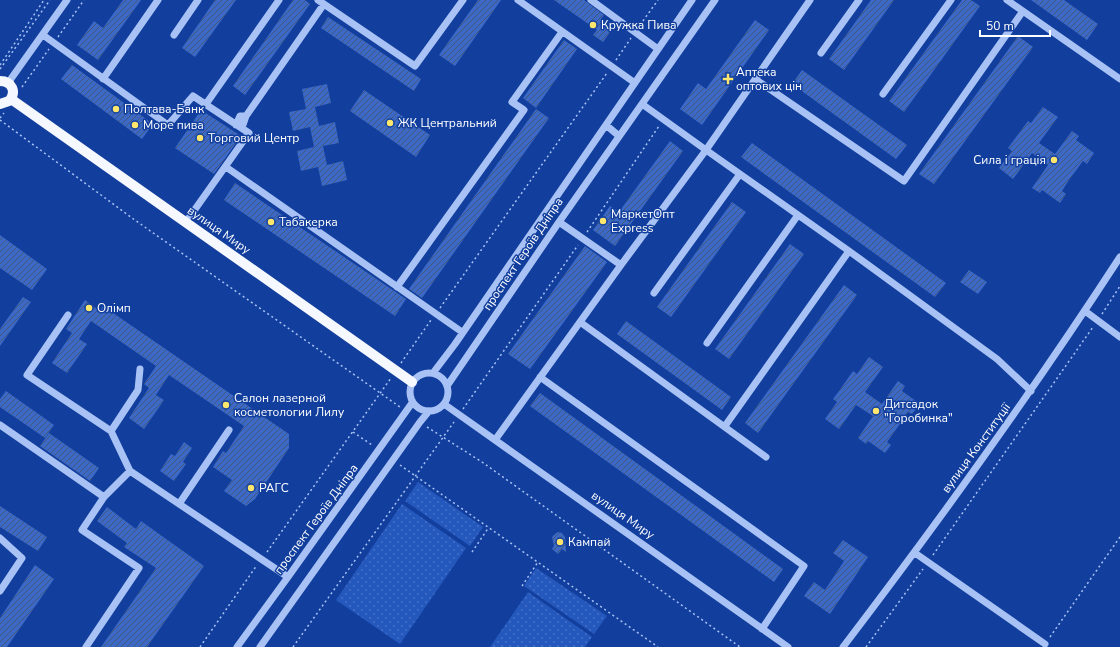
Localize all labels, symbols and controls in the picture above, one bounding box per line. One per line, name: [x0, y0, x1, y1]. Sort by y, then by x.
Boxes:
scale bar: [980, 12, 1050, 38]
place label: Кружка Пива: [601, 17, 676, 33]
text: 50 m: [986, 18, 1014, 34]
marker: Кружка Пива: [588, 20, 598, 30]
place label: Аптека оптових цін: [736, 64, 802, 94]
marker: Аптека оптових цін: [723, 74, 733, 84]
place label: Полтава-Банк: [124, 101, 205, 117]
marker: Полтава-Банк: [111, 104, 121, 114]
place label: ЖК Центральний: [398, 115, 497, 131]
place label: Море пива: [143, 117, 204, 133]
marker: ЖК Центральний: [385, 118, 395, 128]
marker: Море пива: [130, 120, 140, 130]
place label: Торговий Центр: [208, 130, 299, 146]
marker: Торговий Центр: [195, 133, 205, 143]
place label: Сила і грація: [973, 152, 1046, 168]
marker: Сила і грація: [1049, 155, 1059, 165]
street label: проспект Героїв Дніпра: [479, 195, 567, 313]
street label: вулиця Миру: [184, 202, 254, 258]
place label: МаркетОпт Express: [611, 206, 675, 236]
place label: Табакерка: [279, 214, 338, 230]
marker: МаркетОпт Express: [598, 216, 608, 226]
marker: Табакерка: [266, 217, 276, 227]
place label: Олімп: [97, 300, 131, 316]
marker: Олімп: [84, 303, 94, 313]
place label: Салон лазерной косметологии Лилу: [234, 390, 345, 420]
place label: Дитсадок "Горобинка": [884, 396, 953, 426]
street label: вулиця Конституції: [938, 399, 1015, 496]
marker: Салон лазерной косметологии Лилу: [221, 400, 231, 410]
marker: Дитсадок "Горобинка": [871, 406, 881, 416]
street label: проспект Героїв Дніпра: [271, 461, 361, 577]
place label: РАГС: [259, 480, 289, 496]
marker: РАГС: [246, 483, 256, 493]
street label: вулиця Миру: [588, 487, 658, 543]
place label: Кампай: [568, 534, 611, 550]
marker: Кампай: [555, 537, 565, 547]

